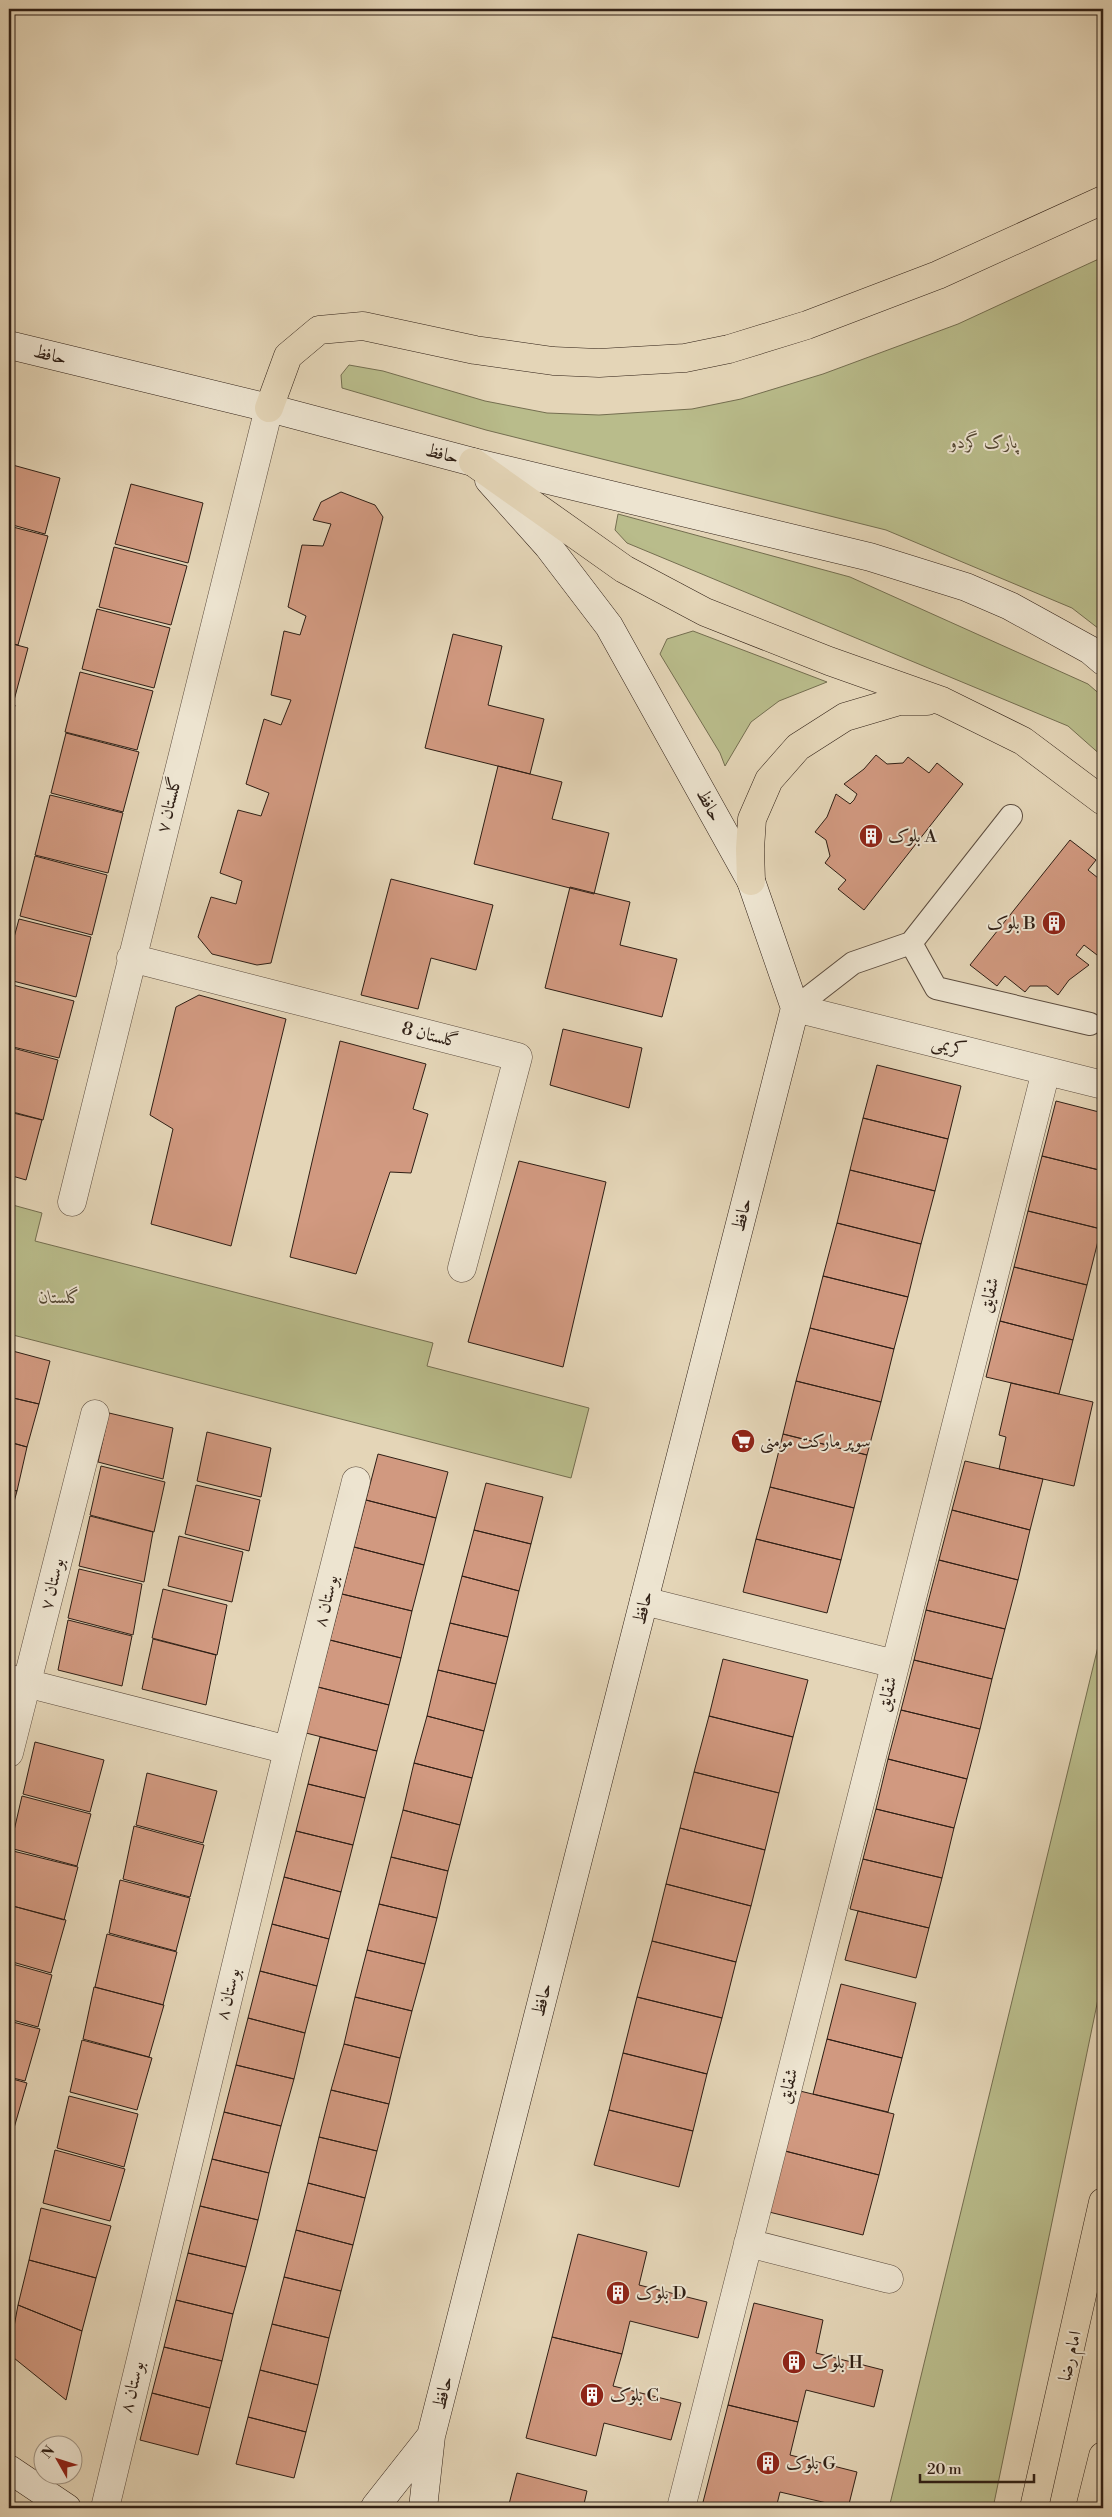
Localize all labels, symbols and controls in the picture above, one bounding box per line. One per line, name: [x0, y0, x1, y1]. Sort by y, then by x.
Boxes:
street label: حافظ: [31, 340, 69, 370]
park label: پارک گردو: [949, 430, 1020, 455]
street label: حافظ: [423, 439, 461, 469]
street label: گلستان ۷: [151, 774, 187, 836]
street label: حافظ: [691, 785, 727, 825]
building icon: بلوک A: [858, 823, 884, 849]
place label: بلوک A: [888, 825, 937, 848]
building icon: بلوک B: [1041, 910, 1067, 936]
place label: بلوک B: [987, 912, 1036, 935]
street label: گلستان 8: [399, 1017, 461, 1053]
street label: کریمی: [929, 1031, 969, 1061]
street label: حافظ: [727, 1196, 757, 1234]
street label: شقایق: [974, 1275, 1004, 1315]
park label: گلستان: [38, 1286, 82, 1309]
supermarket icon: سوپر مارکت مومنی: [730, 1428, 756, 1454]
place label: سوپر مارکت مومنی: [760, 1430, 871, 1454]
street label: بوستان ۷: [34, 1556, 70, 1612]
street label: بوستان ۸: [308, 1573, 344, 1629]
street label: حافظ: [628, 1589, 658, 1627]
street label: شقایق: [872, 1674, 902, 1714]
street label: بوستان ۸: [210, 1966, 246, 2022]
street label: حافظ: [527, 1981, 557, 2019]
street label: شقایق: [773, 2066, 803, 2106]
building icon: بلوک D: [605, 2280, 631, 2306]
place label: بلوک D: [636, 2282, 686, 2305]
street label: امام رضا: [1053, 2329, 1091, 2384]
building icon: بلوک H: [781, 2349, 807, 2375]
place label: بلوک H: [812, 2351, 863, 2374]
street label: بوستان ۸: [114, 2359, 150, 2415]
street label: حافظ: [428, 2374, 458, 2412]
building icon: بلوک C: [579, 2382, 605, 2408]
place label: بلوک C: [610, 2384, 659, 2407]
north arrow: [32, 2434, 82, 2484]
text: N: [38, 2442, 59, 2462]
building icon: بلوک G: [755, 2450, 781, 2476]
place label: بلوک G: [786, 2452, 836, 2475]
scale bar: [920, 2452, 1033, 2484]
text: 20 m: [927, 2460, 962, 2479]

